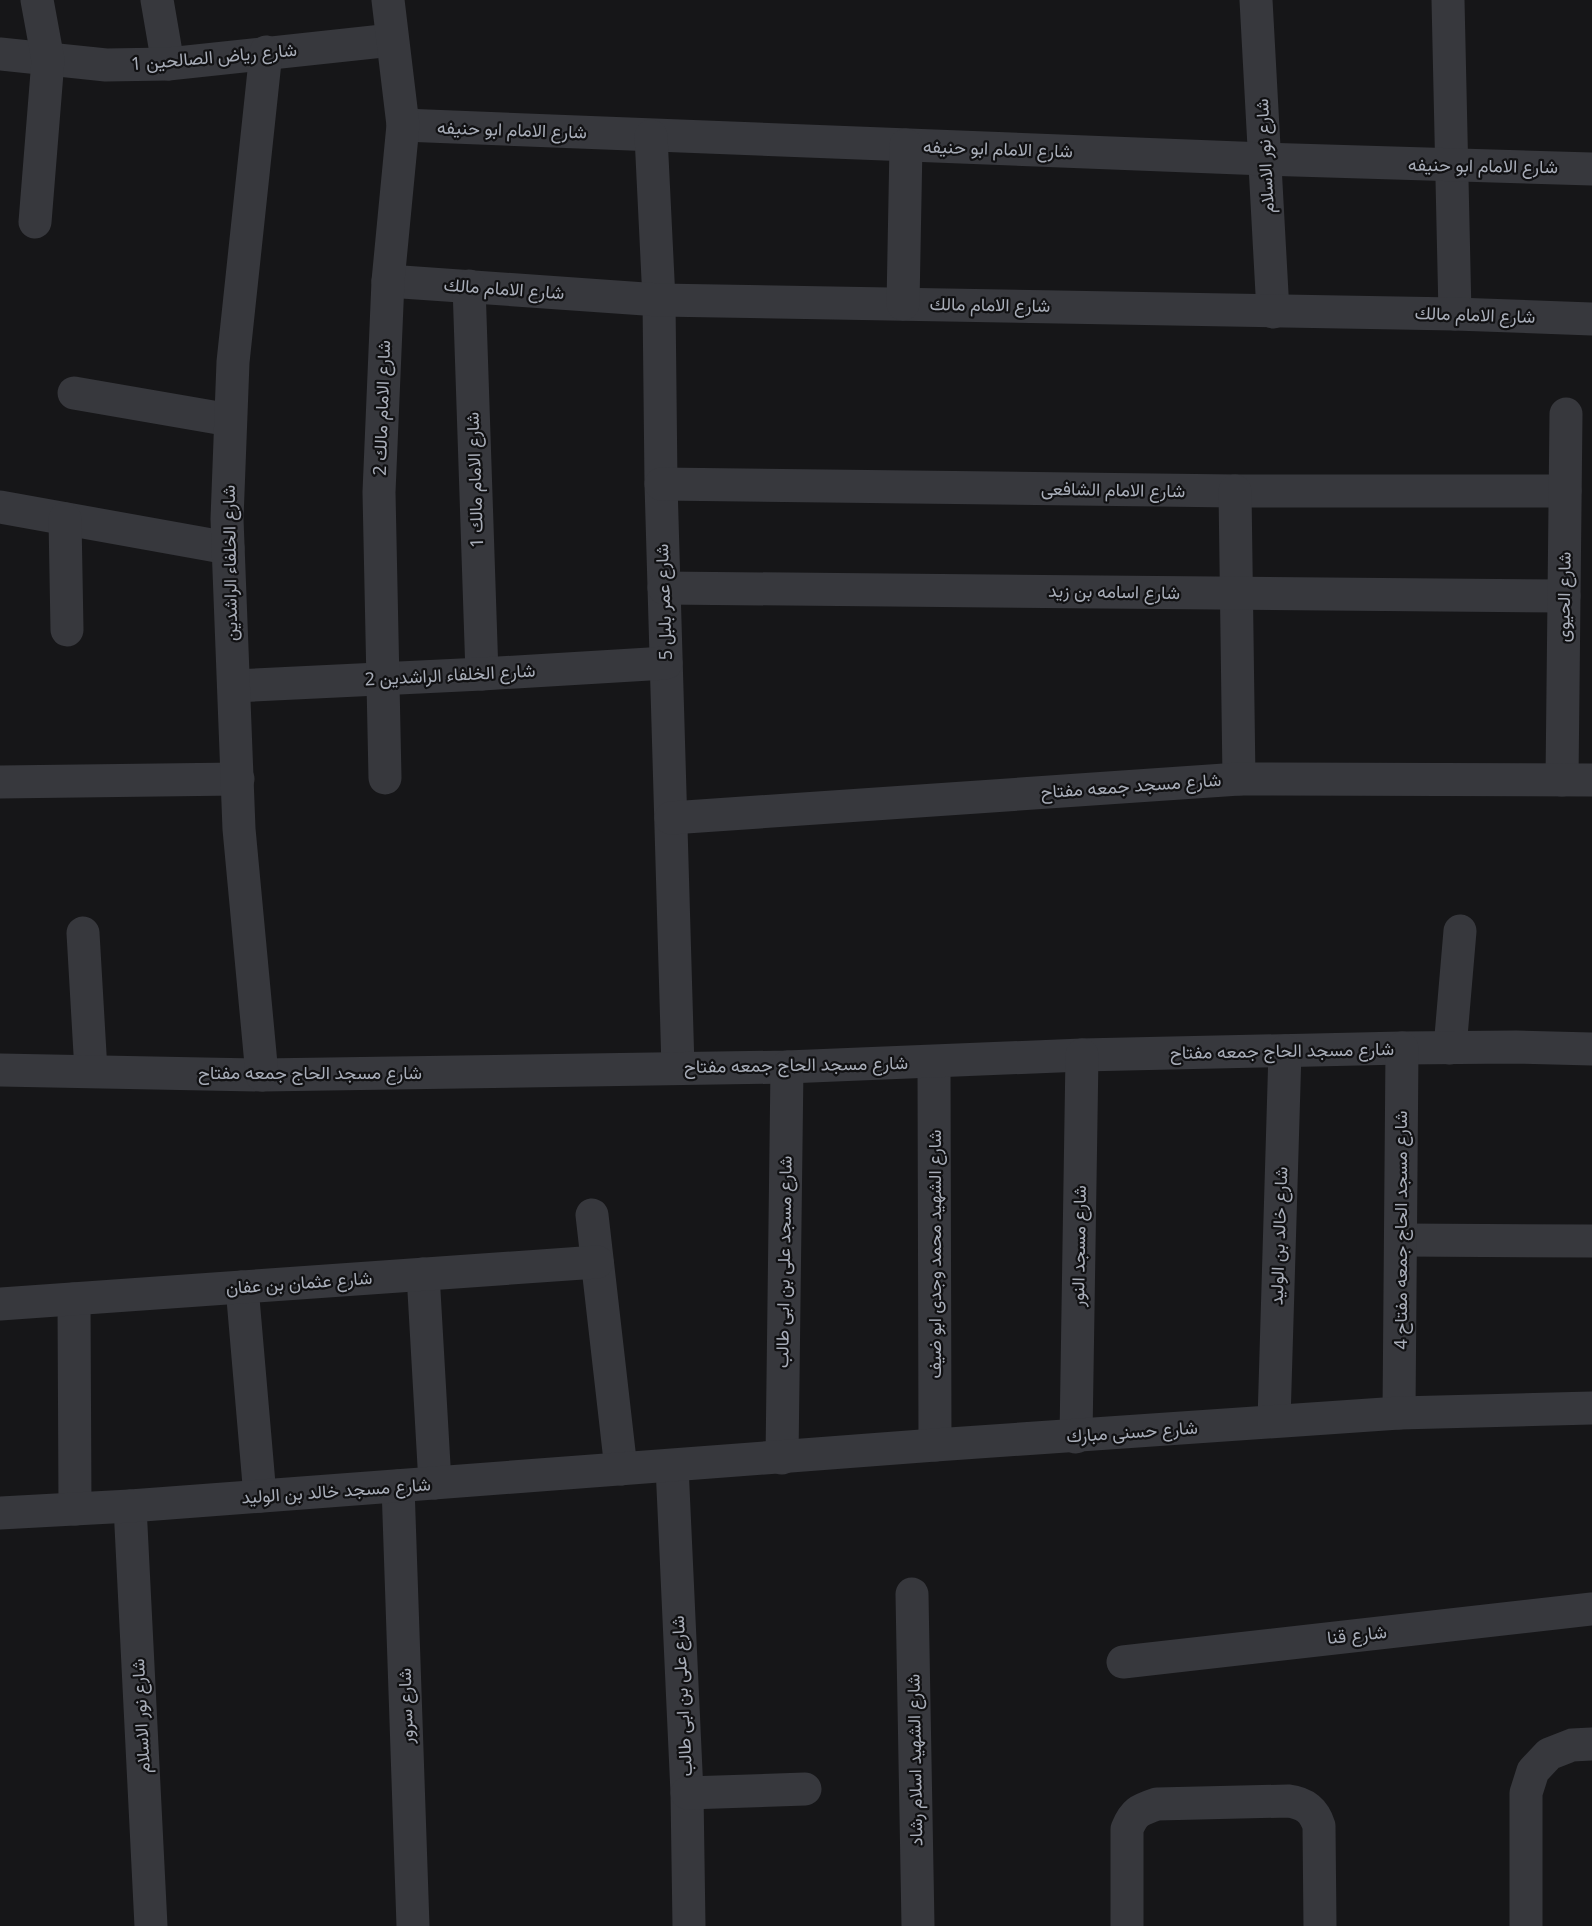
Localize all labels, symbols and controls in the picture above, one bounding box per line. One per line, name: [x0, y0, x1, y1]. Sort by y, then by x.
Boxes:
street label: شارع رياض الصالحين 1: [130, 37, 298, 76]
street label: شارع نور الاسلام: [1249, 98, 1280, 214]
street label: شارع الامام ابو حنيفه: [437, 114, 587, 145]
street label: شارع الامام ابو حنيفه: [923, 133, 1073, 164]
street label: شارع الامام ابو حنيفه: [1408, 152, 1558, 179]
street label: شارع الامام مالك: [443, 272, 565, 305]
street label: شارع الامام مالك: [929, 291, 1051, 318]
street label: شارع الامام مالك: [1414, 300, 1536, 329]
street label: شارع الامام مالك 2: [367, 340, 396, 476]
street label: شارع الامام مالك 1: [460, 412, 489, 548]
street label: شارع الامام الشافعى: [1041, 476, 1185, 503]
street label: شارع الخلفاء الراشدين: [216, 485, 243, 641]
street label: شارع عمر بلبل 5: [649, 543, 678, 661]
street label: شارع الحيوى: [1550, 551, 1577, 643]
street label: شارع اسامه بن زيد: [1048, 578, 1180, 605]
street label: شارع الخلفاء الراشدين 2: [364, 658, 536, 691]
street label: شارع مسجد جمعه مفتاح: [1040, 767, 1222, 804]
street label: شارع مسجد الحاج جمعه مفتاح: [1170, 1036, 1394, 1065]
street label: شارع مسجد الحاج جمعه مفتاح: [684, 1050, 908, 1079]
street label: شارع مسجد الحاج جمعه مفتاح: [198, 1060, 422, 1085]
street label: شارع مسجد الحاج جمعه مفتاح 4: [1388, 1110, 1413, 1350]
street label: شارع الشهيد محمد وجدى ابو ضيف: [922, 1129, 947, 1379]
street label: شارع مسجد على بن ابى طالب: [769, 1156, 798, 1368]
street label: شارع خالد بن الوليد: [1264, 1166, 1293, 1306]
street label: شارع مسجد النور: [1065, 1185, 1092, 1308]
street label: شارع عثمان بن عفان: [225, 1265, 373, 1300]
street label: شارع حسنى مبارك: [1065, 1414, 1199, 1449]
street label: شارع مسجد خالد بن الوليد: [240, 1471, 432, 1510]
street label: شارع على بن ابى طالب: [665, 1615, 698, 1777]
street label: شارع قنا: [1326, 1619, 1388, 1650]
street label: شارع نور الاسلام: [125, 1658, 156, 1774]
street label: شارع سرور: [392, 1668, 419, 1745]
street label: شارع الشهيد اسلام رشاد: [901, 1674, 928, 1846]

